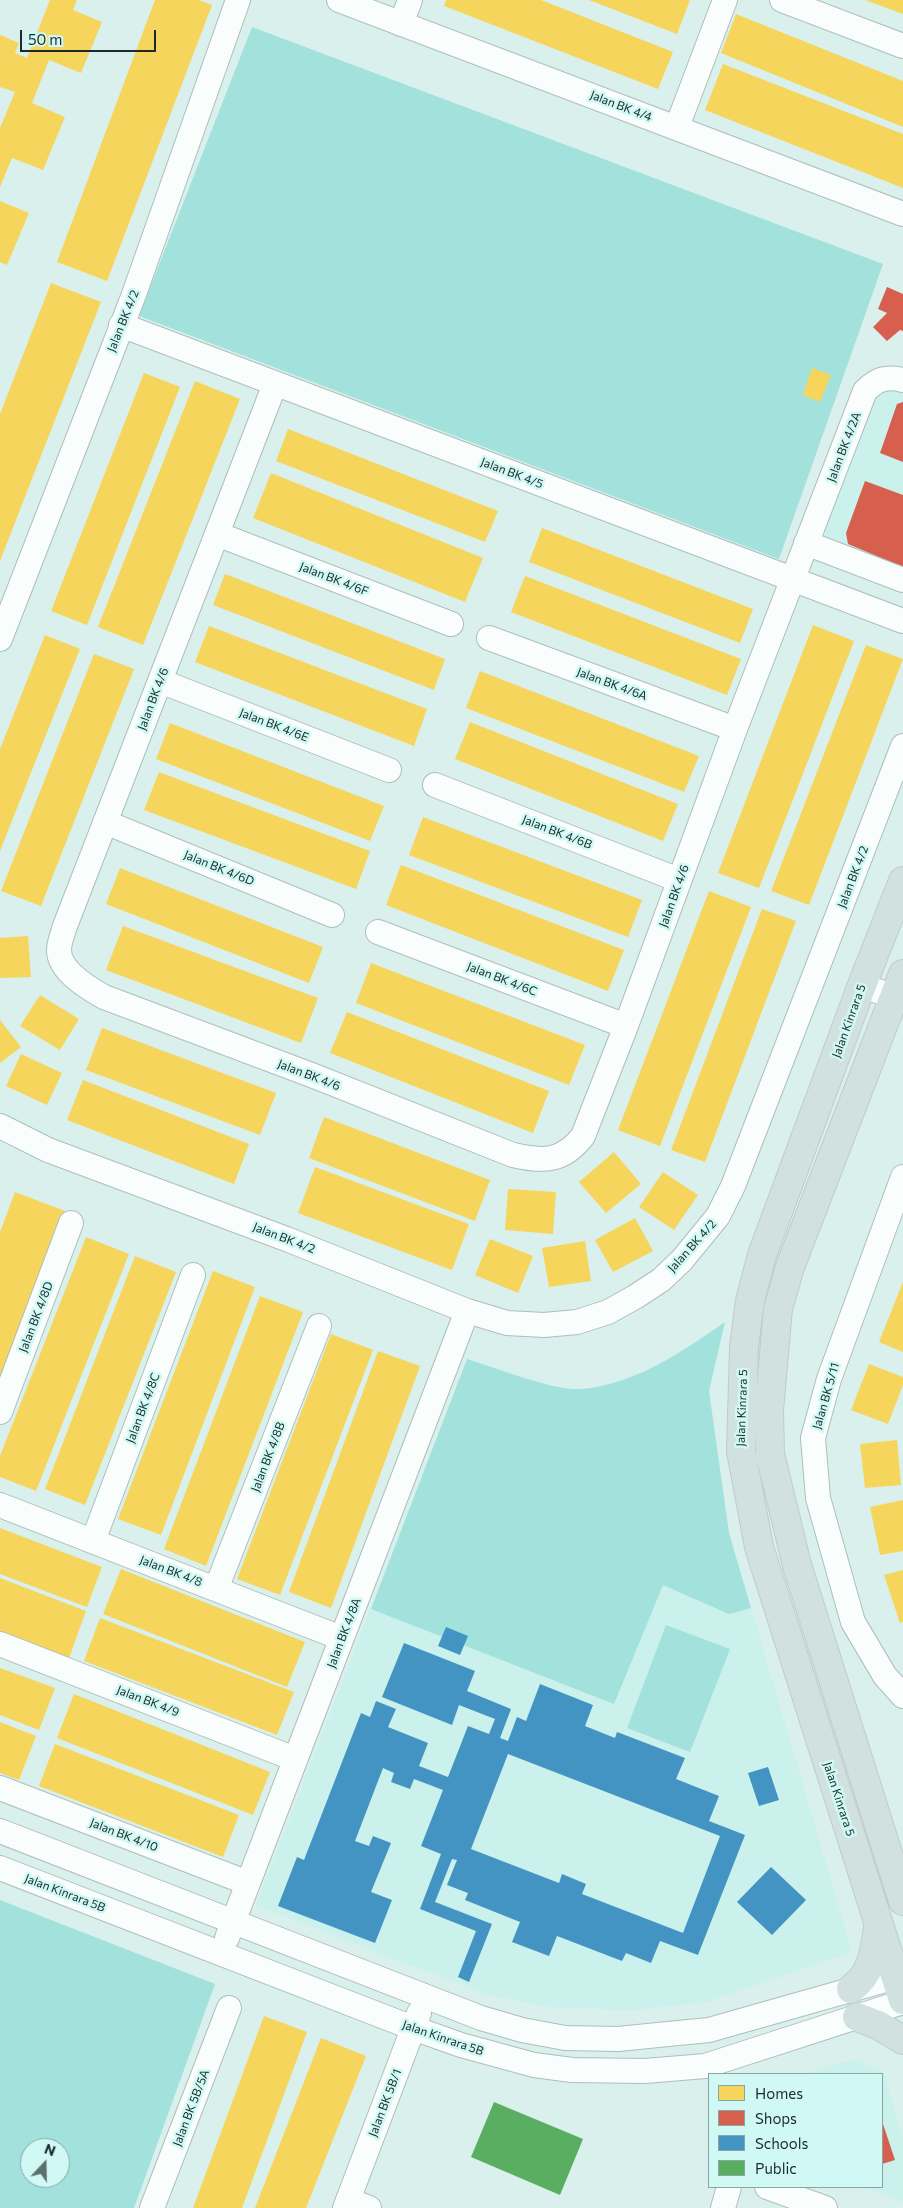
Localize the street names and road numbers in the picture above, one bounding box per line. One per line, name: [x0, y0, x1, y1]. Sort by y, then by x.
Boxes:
street label: Jalan BK 4/4: [588, 88, 654, 124]
street label: Jalan BK 4/2: [104, 288, 142, 354]
street label: Jalan BK 4/2A: [824, 410, 864, 484]
street label: Jalan BK 4/5: [479, 454, 545, 492]
street label: Jalan BK 4/6F: [297, 559, 371, 599]
street label: Jalan BK 4/6A: [575, 665, 649, 703]
street label: Jalan BK 4/6: [134, 666, 172, 732]
street label: Jalan BK 4/6E: [237, 705, 311, 745]
street label: Jalan BK 4/6B: [520, 812, 594, 852]
street label: Jalan BK 4/2: [835, 844, 871, 910]
street label: Jalan BK 4/6D: [182, 847, 256, 889]
street label: Jalan BK 4/6: [656, 863, 692, 929]
street label: Jalan BK 4/6C: [465, 959, 539, 999]
street label: Jalan Kinrara 5: [829, 982, 869, 1060]
street label: Jalan BK 4/6: [276, 1056, 342, 1094]
street label: Jalan BK 4/2: [665, 1217, 719, 1275]
street label: Jalan BK 4/2: [251, 1220, 317, 1256]
street label: Jalan BK 4/8D: [16, 1280, 56, 1354]
street label: Jalan BK 5/11: [810, 1361, 842, 1431]
street label: Jalan Kinrara 5: [733, 1369, 751, 1447]
street label: Jalan BK 4/8C: [123, 1371, 163, 1445]
street label: Jalan BK 4/8B: [248, 1420, 288, 1494]
street label: Jalan BK 4/8: [138, 1552, 204, 1590]
street label: Jalan BK 4/8A: [324, 1596, 364, 1670]
street label: Jalan BK 4/9: [115, 1682, 181, 1720]
street label: Jalan Kinrara 5: [820, 1760, 858, 1838]
street label: Jalan BK 4/10: [88, 1815, 160, 1855]
street label: Jalan Kinrara 5B: [23, 1871, 107, 1915]
street label: Jalan Kinrara 5B: [400, 2017, 486, 2059]
street label: Jalan BK 5B/5A: [170, 2067, 212, 2149]
street label: Jalan BK 5B/1: [365, 2067, 405, 2139]

